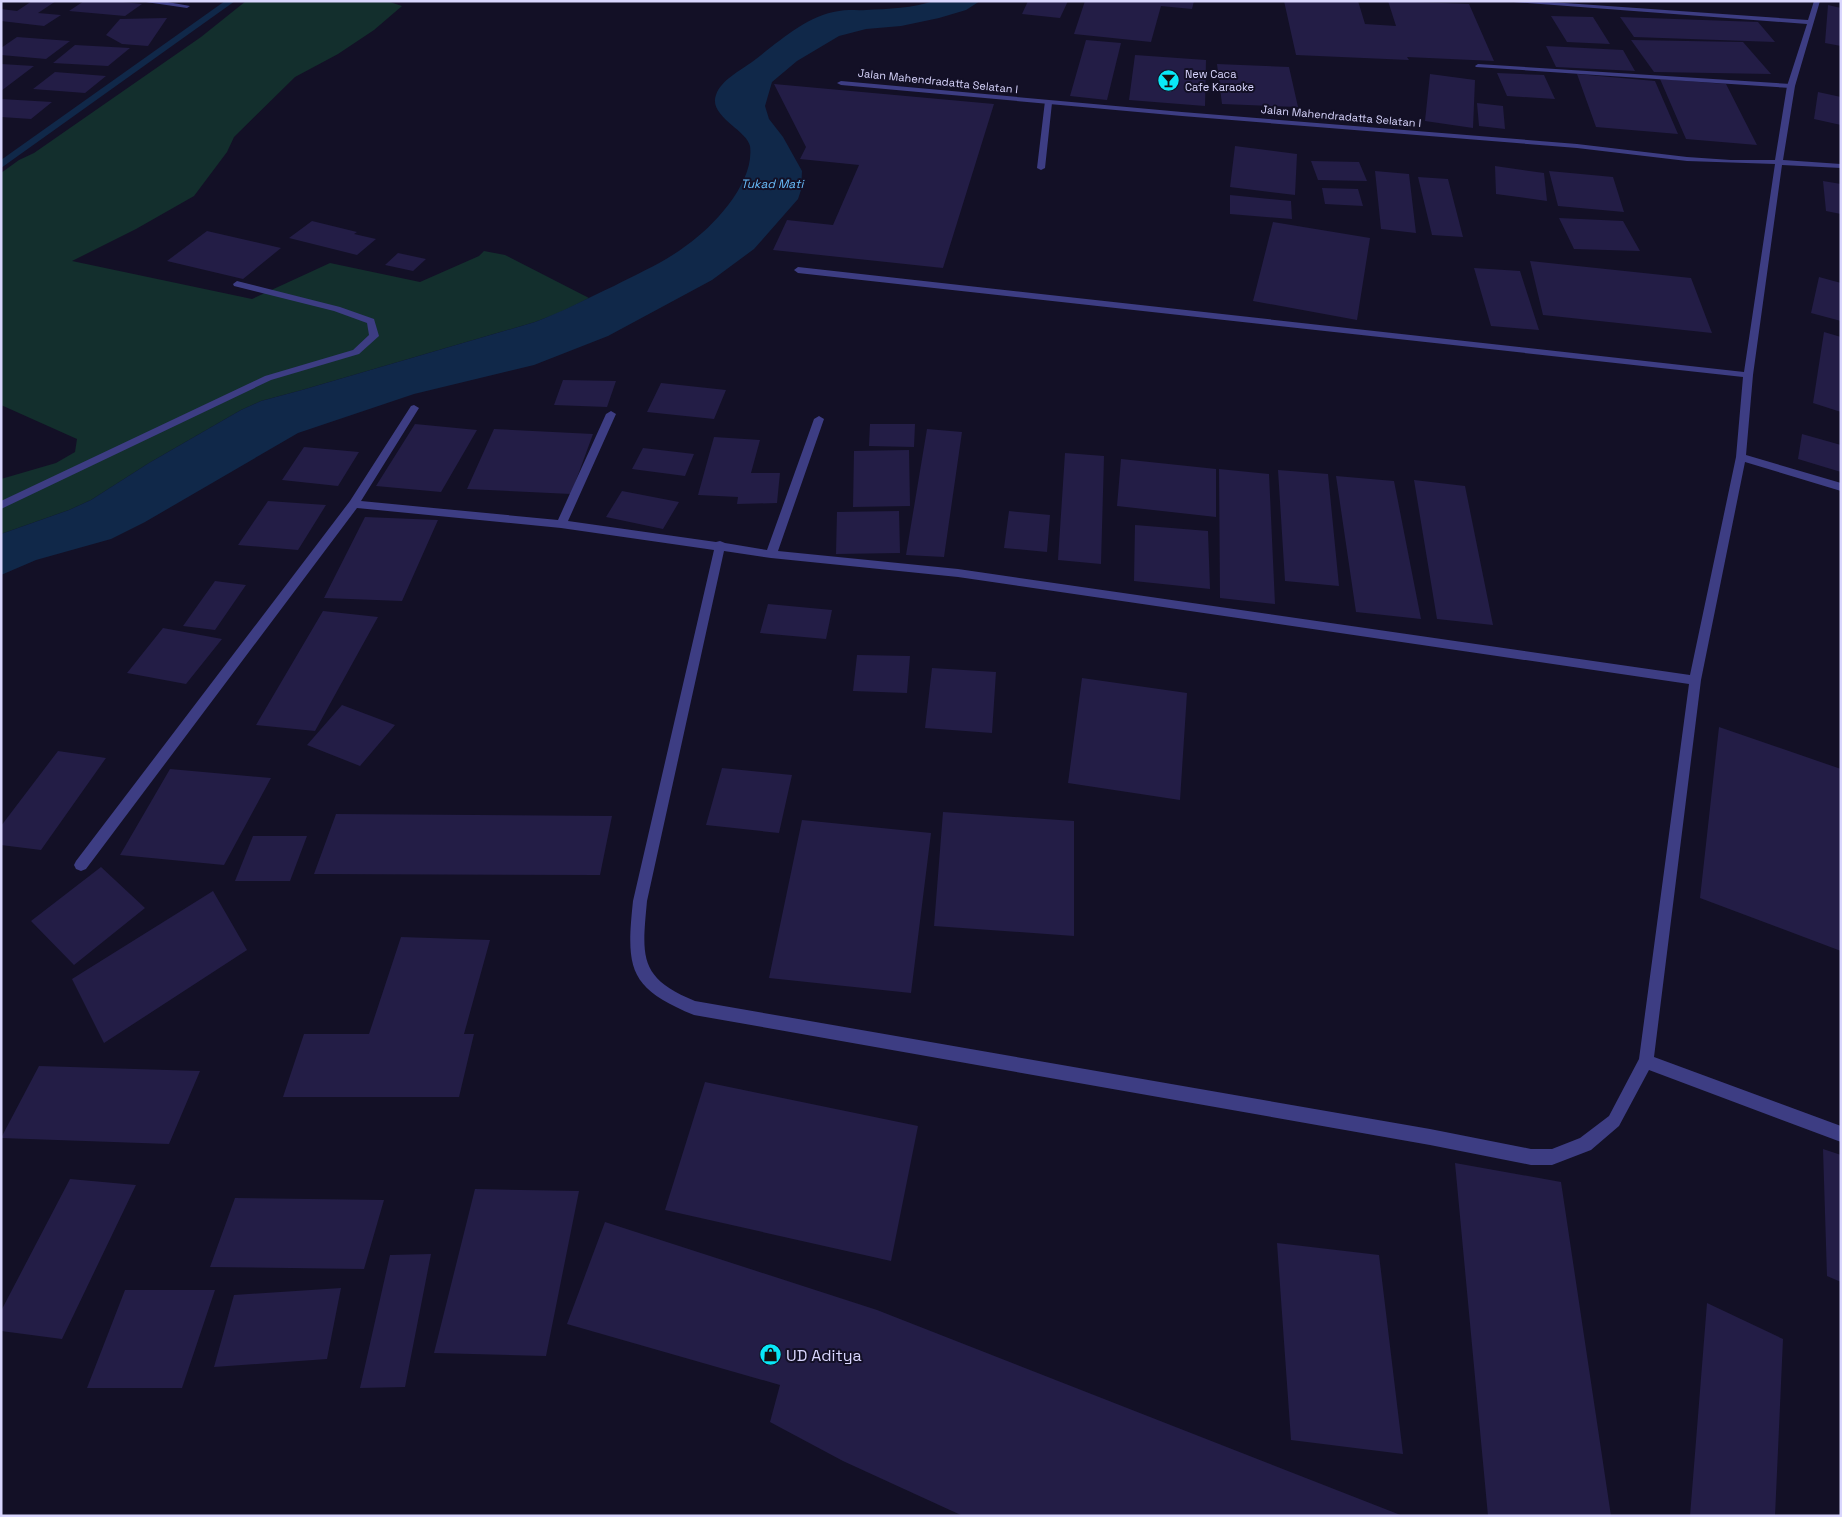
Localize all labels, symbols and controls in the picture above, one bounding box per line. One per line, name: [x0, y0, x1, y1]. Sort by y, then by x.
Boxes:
street label: Jalan Mahendradatta Selatan I: [857, 66, 1019, 96]
place label: New Caca Cafe Karaoke: [1185, 67, 1254, 94]
bar icon: New Caca Cafe Karaoke: [1157, 68, 1181, 92]
street label: Jalan Mahendradatta Selatan I: [1260, 102, 1422, 130]
water label: Tukad Mati: [741, 176, 805, 192]
shop icon: UD Aditya: [758, 1343, 782, 1367]
place label: UD Aditya: [786, 1345, 862, 1366]

